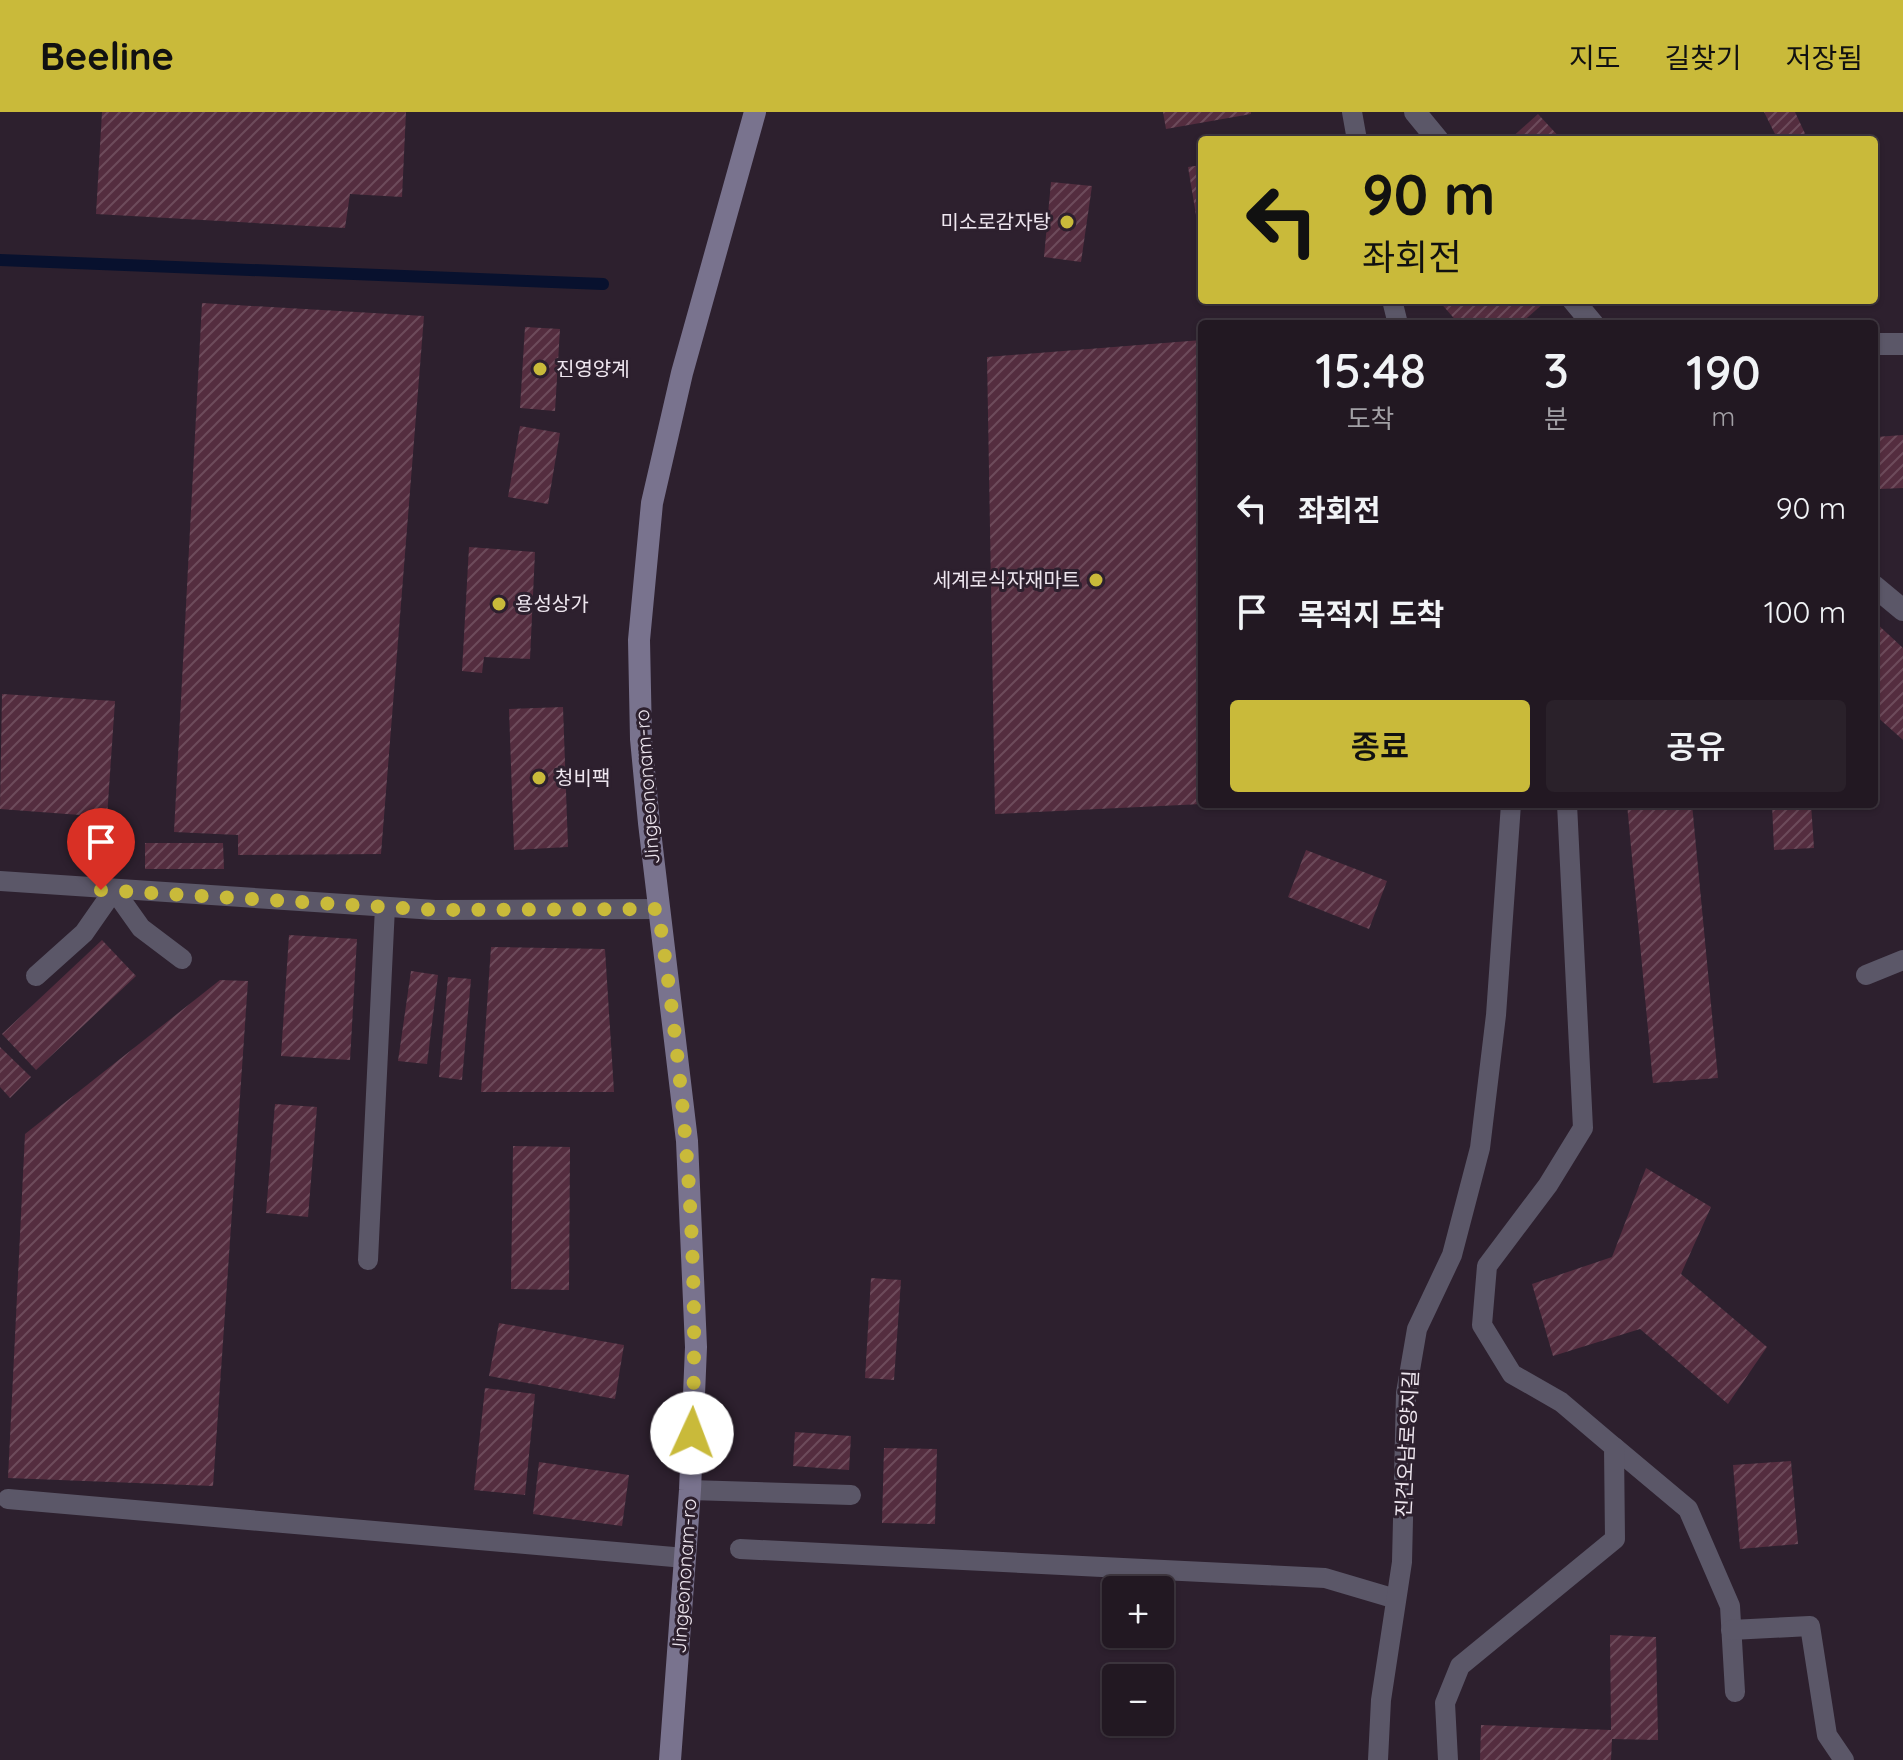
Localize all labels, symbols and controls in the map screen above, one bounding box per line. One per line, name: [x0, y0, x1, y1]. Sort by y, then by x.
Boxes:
text: Beeline: [40, 32, 174, 80]
text: 지도: [1569, 40, 1620, 75]
text: 길찾기: [1664, 40, 1742, 75]
text: 저장됨: [1786, 40, 1863, 75]
text: 90 m: [1362, 159, 1496, 229]
icon: left: [1230, 168, 1334, 272]
place label: 미소로감자탕: [941, 209, 1051, 234]
marker: 미소로감자탕: [1058, 213, 1076, 231]
text: 좌회전: [1362, 234, 1461, 279]
text: 15:48: [1315, 340, 1426, 400]
text: 3: [1543, 340, 1569, 400]
text: 190: [1686, 342, 1761, 402]
place label: 진영양계: [556, 356, 630, 381]
marker: 진영양계: [531, 360, 549, 378]
text: m: [1712, 400, 1735, 433]
text: 도착: [1347, 402, 1395, 435]
text: 분: [1544, 402, 1568, 435]
icon: left: [1230, 486, 1274, 530]
text: 90 m: [1776, 489, 1846, 527]
text: 좌회전: [1298, 491, 1381, 529]
place label: 세계로식자재마트: [933, 567, 1080, 592]
marker: 세계로식자재마트: [1087, 571, 1105, 589]
icon: arrive: [1230, 590, 1274, 634]
place label: 용성상가: [515, 591, 589, 616]
text: 100 m: [1764, 593, 1846, 631]
marker: 용성상가: [490, 595, 508, 613]
text: 목적지 도착: [1298, 595, 1444, 633]
button: 종료: [1230, 700, 1530, 792]
button: 공유: [1546, 700, 1846, 792]
street label: Jingeononam-ro: [629, 709, 664, 865]
place label: 청비팩: [555, 765, 610, 790]
marker: 청비팩: [530, 769, 548, 787]
pin: [67, 808, 135, 890]
icon: arrive: [79, 820, 123, 864]
street label: 진건오남로양지길: [1390, 1370, 1423, 1518]
position arrow: [650, 1391, 734, 1475]
street label: Jingeononam-ro: [666, 1498, 701, 1654]
map controls: [1102, 1576, 1174, 1736]
button: +: [1102, 1576, 1174, 1648]
button: −: [1102, 1664, 1174, 1736]

